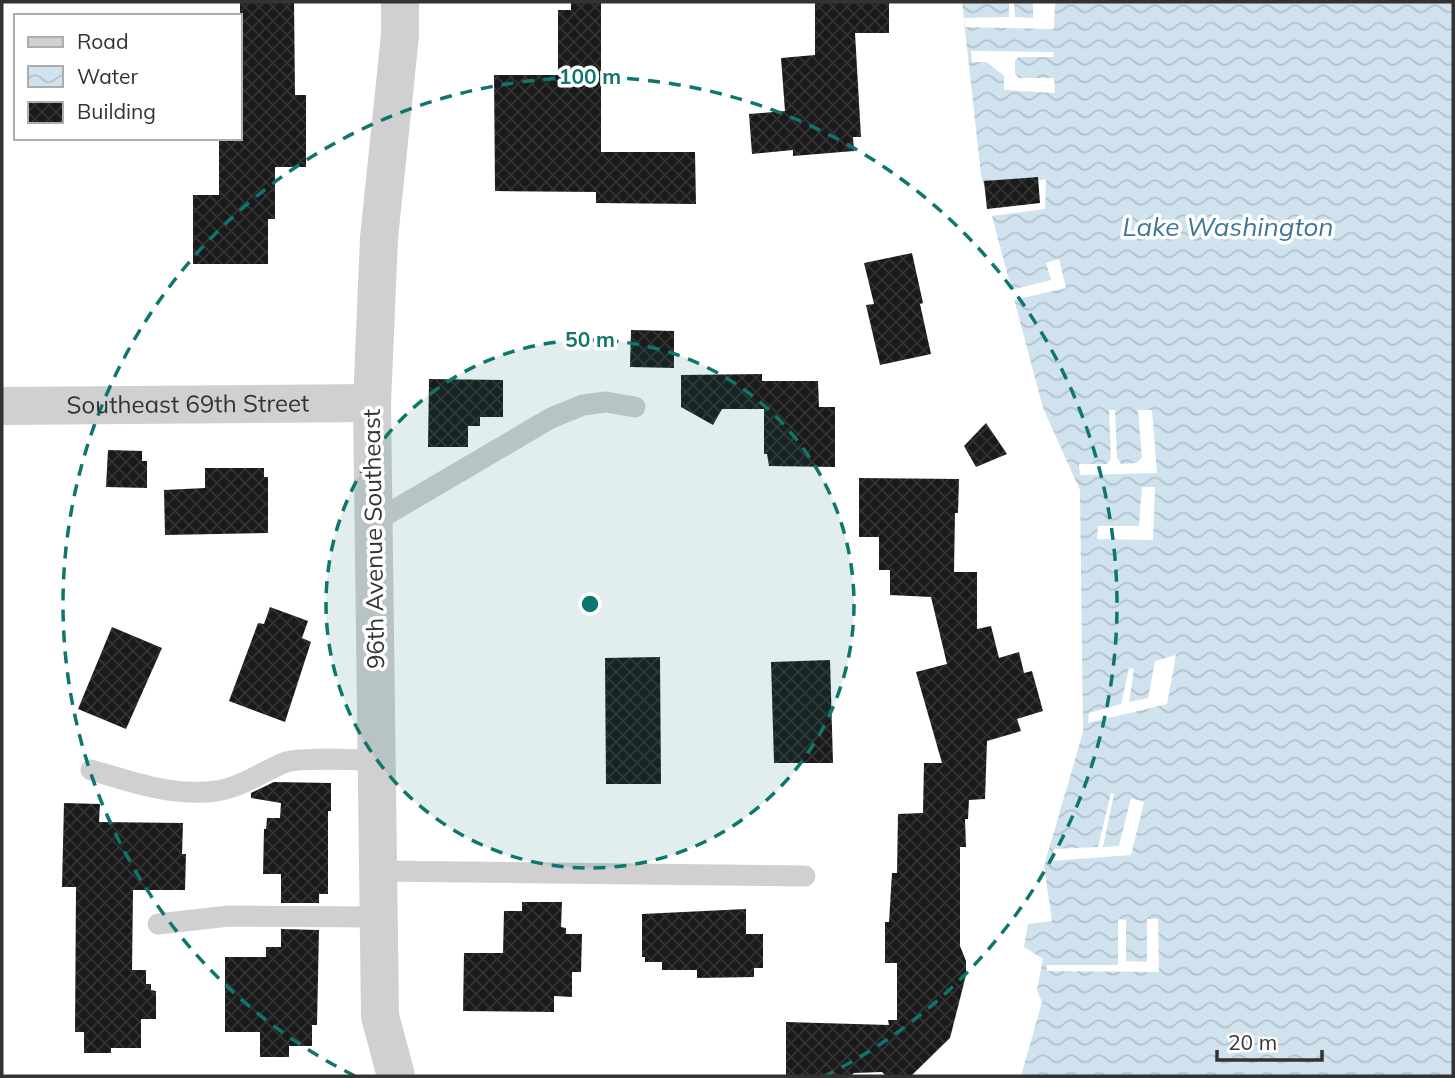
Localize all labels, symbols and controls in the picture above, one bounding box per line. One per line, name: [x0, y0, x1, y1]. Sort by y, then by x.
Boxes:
legend: [14, 14, 242, 140]
text: Road: [77, 28, 128, 54]
text: Water: [77, 63, 138, 89]
text: 100 m: [559, 63, 621, 89]
text: Building: [77, 98, 156, 124]
water label: Lake Washington: [1122, 210, 1334, 243]
text: 50 m: [565, 326, 615, 352]
street label: Southeast 69th Street: [66, 388, 310, 419]
street label: 96th Avenue Southeast: [356, 409, 390, 669]
centre of rings: [578, 592, 602, 616]
scale bar: [1217, 1018, 1322, 1062]
text: 20 m: [1228, 1029, 1277, 1055]

